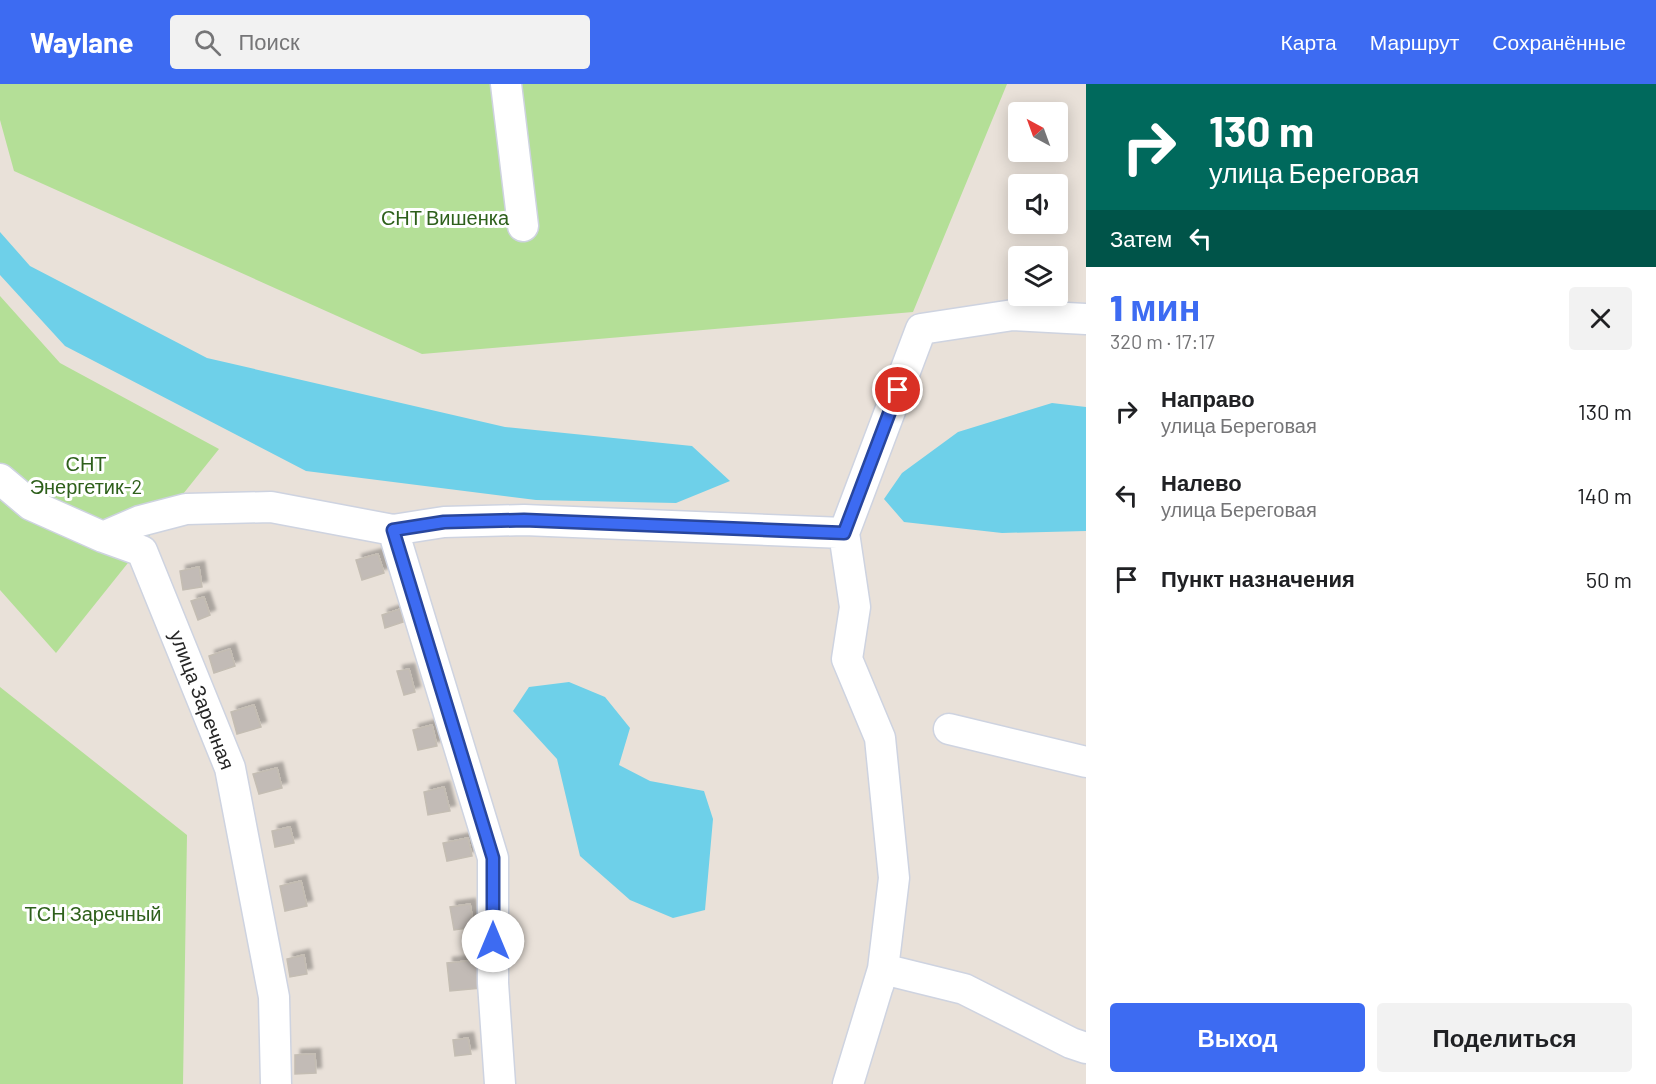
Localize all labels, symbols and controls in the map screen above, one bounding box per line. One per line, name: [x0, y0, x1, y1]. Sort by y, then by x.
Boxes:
search box: [170, 15, 590, 69]
text: Waylane: [30, 25, 134, 59]
icon: search: [191, 26, 224, 59]
text: Поиск: [239, 28, 300, 54]
text: Карта: [1281, 29, 1337, 54]
text: Маршрут: [1370, 29, 1459, 54]
text: Сохранённые: [1492, 29, 1626, 54]
north arrow: [1008, 102, 1068, 162]
map controls: [1008, 102, 1068, 306]
text: 130 m: [1209, 105, 1314, 155]
icon: right: [1110, 108, 1188, 186]
text: улица Береговая: [1209, 156, 1419, 188]
button: sound: [1008, 174, 1068, 234]
park label: СНТ Вишенка: [381, 205, 510, 229]
icon: left: [1184, 222, 1217, 255]
text: Затем: [1110, 225, 1172, 251]
button: layers: [1008, 246, 1068, 306]
text: 1 мин: [1110, 285, 1201, 328]
button: close: [1569, 287, 1632, 350]
text: 320 m · 17:17: [1110, 329, 1215, 353]
pin: [872, 364, 923, 415]
icon: arrive: [881, 373, 914, 406]
text: Направо: [1161, 385, 1255, 411]
icon: right: [1110, 395, 1143, 428]
text: 130 m: [1578, 398, 1632, 424]
text: улица Береговая: [1161, 413, 1317, 437]
park label: СНТ Энергетик-2: [30, 451, 142, 498]
text: Налево: [1161, 469, 1242, 495]
icon: left: [1110, 479, 1143, 512]
text: 140 m: [1577, 482, 1632, 508]
text: улица Береговая: [1161, 497, 1317, 521]
icon: arrive: [1110, 563, 1143, 596]
text: Пункт назначения: [1161, 565, 1355, 591]
text: 50 m: [1586, 566, 1632, 592]
street label: улица Заречная: [165, 627, 241, 773]
park label: ТСН Заречный: [25, 901, 161, 925]
position arrow: [461, 909, 525, 973]
button: Выход: [1110, 1003, 1365, 1072]
button: Поделиться: [1377, 1003, 1632, 1072]

